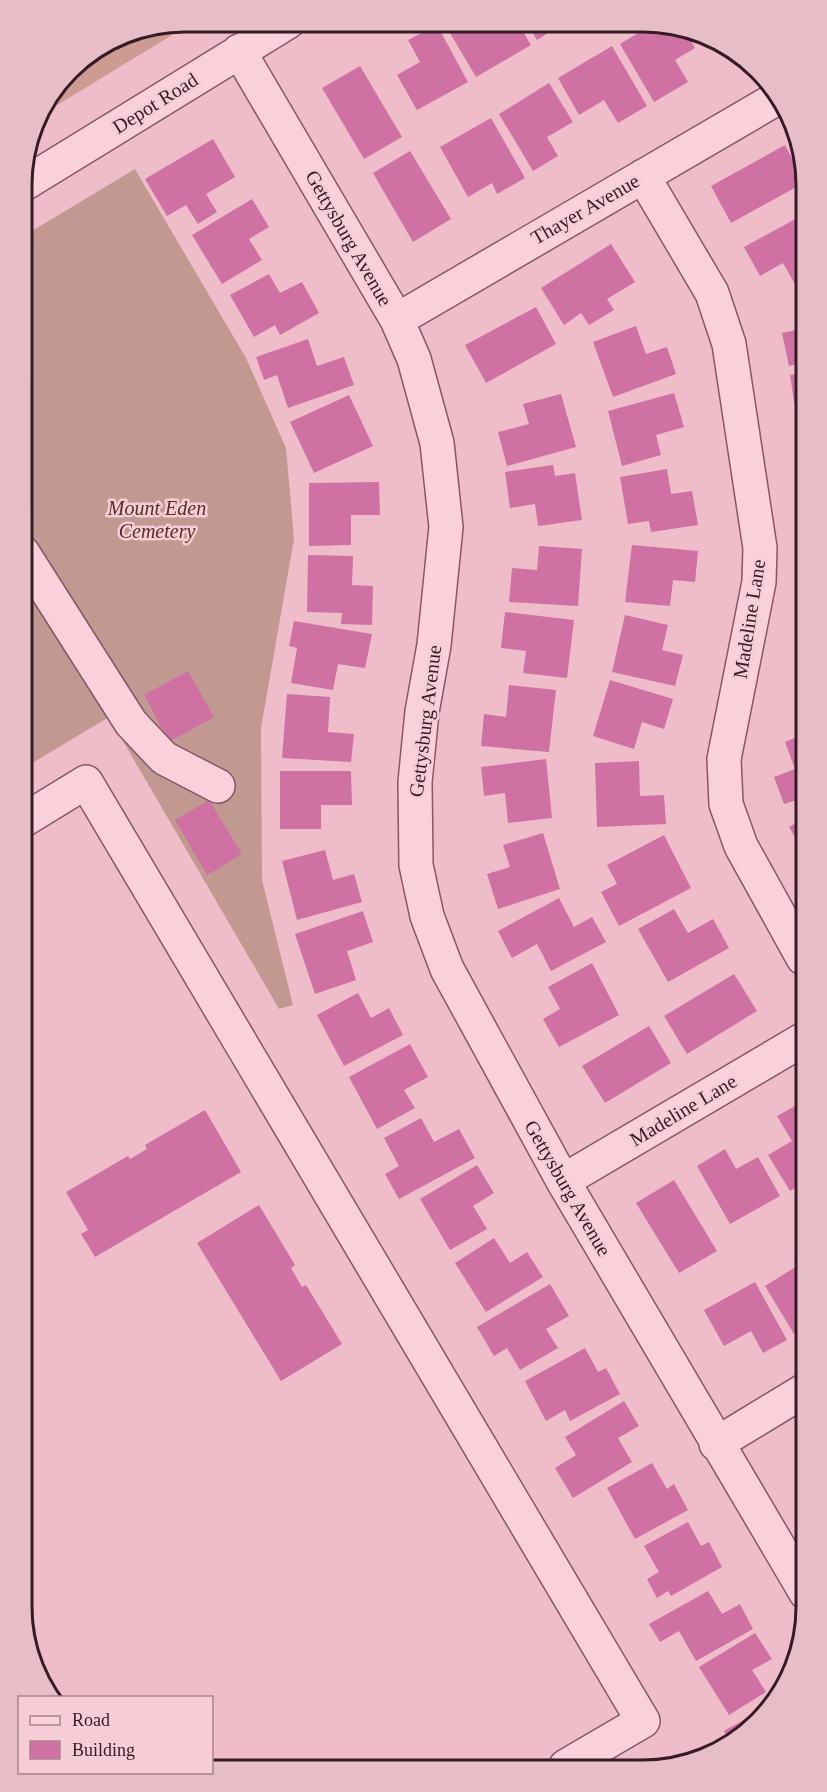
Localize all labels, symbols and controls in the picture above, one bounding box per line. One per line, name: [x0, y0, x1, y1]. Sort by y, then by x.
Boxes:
street label: Depot Road: [108, 68, 202, 139]
street label: Gettysburg Avenue: [300, 166, 397, 310]
street label: Thayer Avenue: [527, 169, 644, 250]
park label: Mount Eden Cemetery: [107, 497, 206, 543]
street label: Madeline Lane: [729, 558, 769, 680]
street label: Gettysburg Avenue: [405, 644, 446, 798]
street label: Madeline Lane: [626, 1069, 740, 1150]
street label: Gettysburg Avenue: [519, 1116, 616, 1260]
legend: [18, 1696, 213, 1774]
text: Road: [72, 1710, 110, 1730]
text: Building: [72, 1740, 135, 1760]

